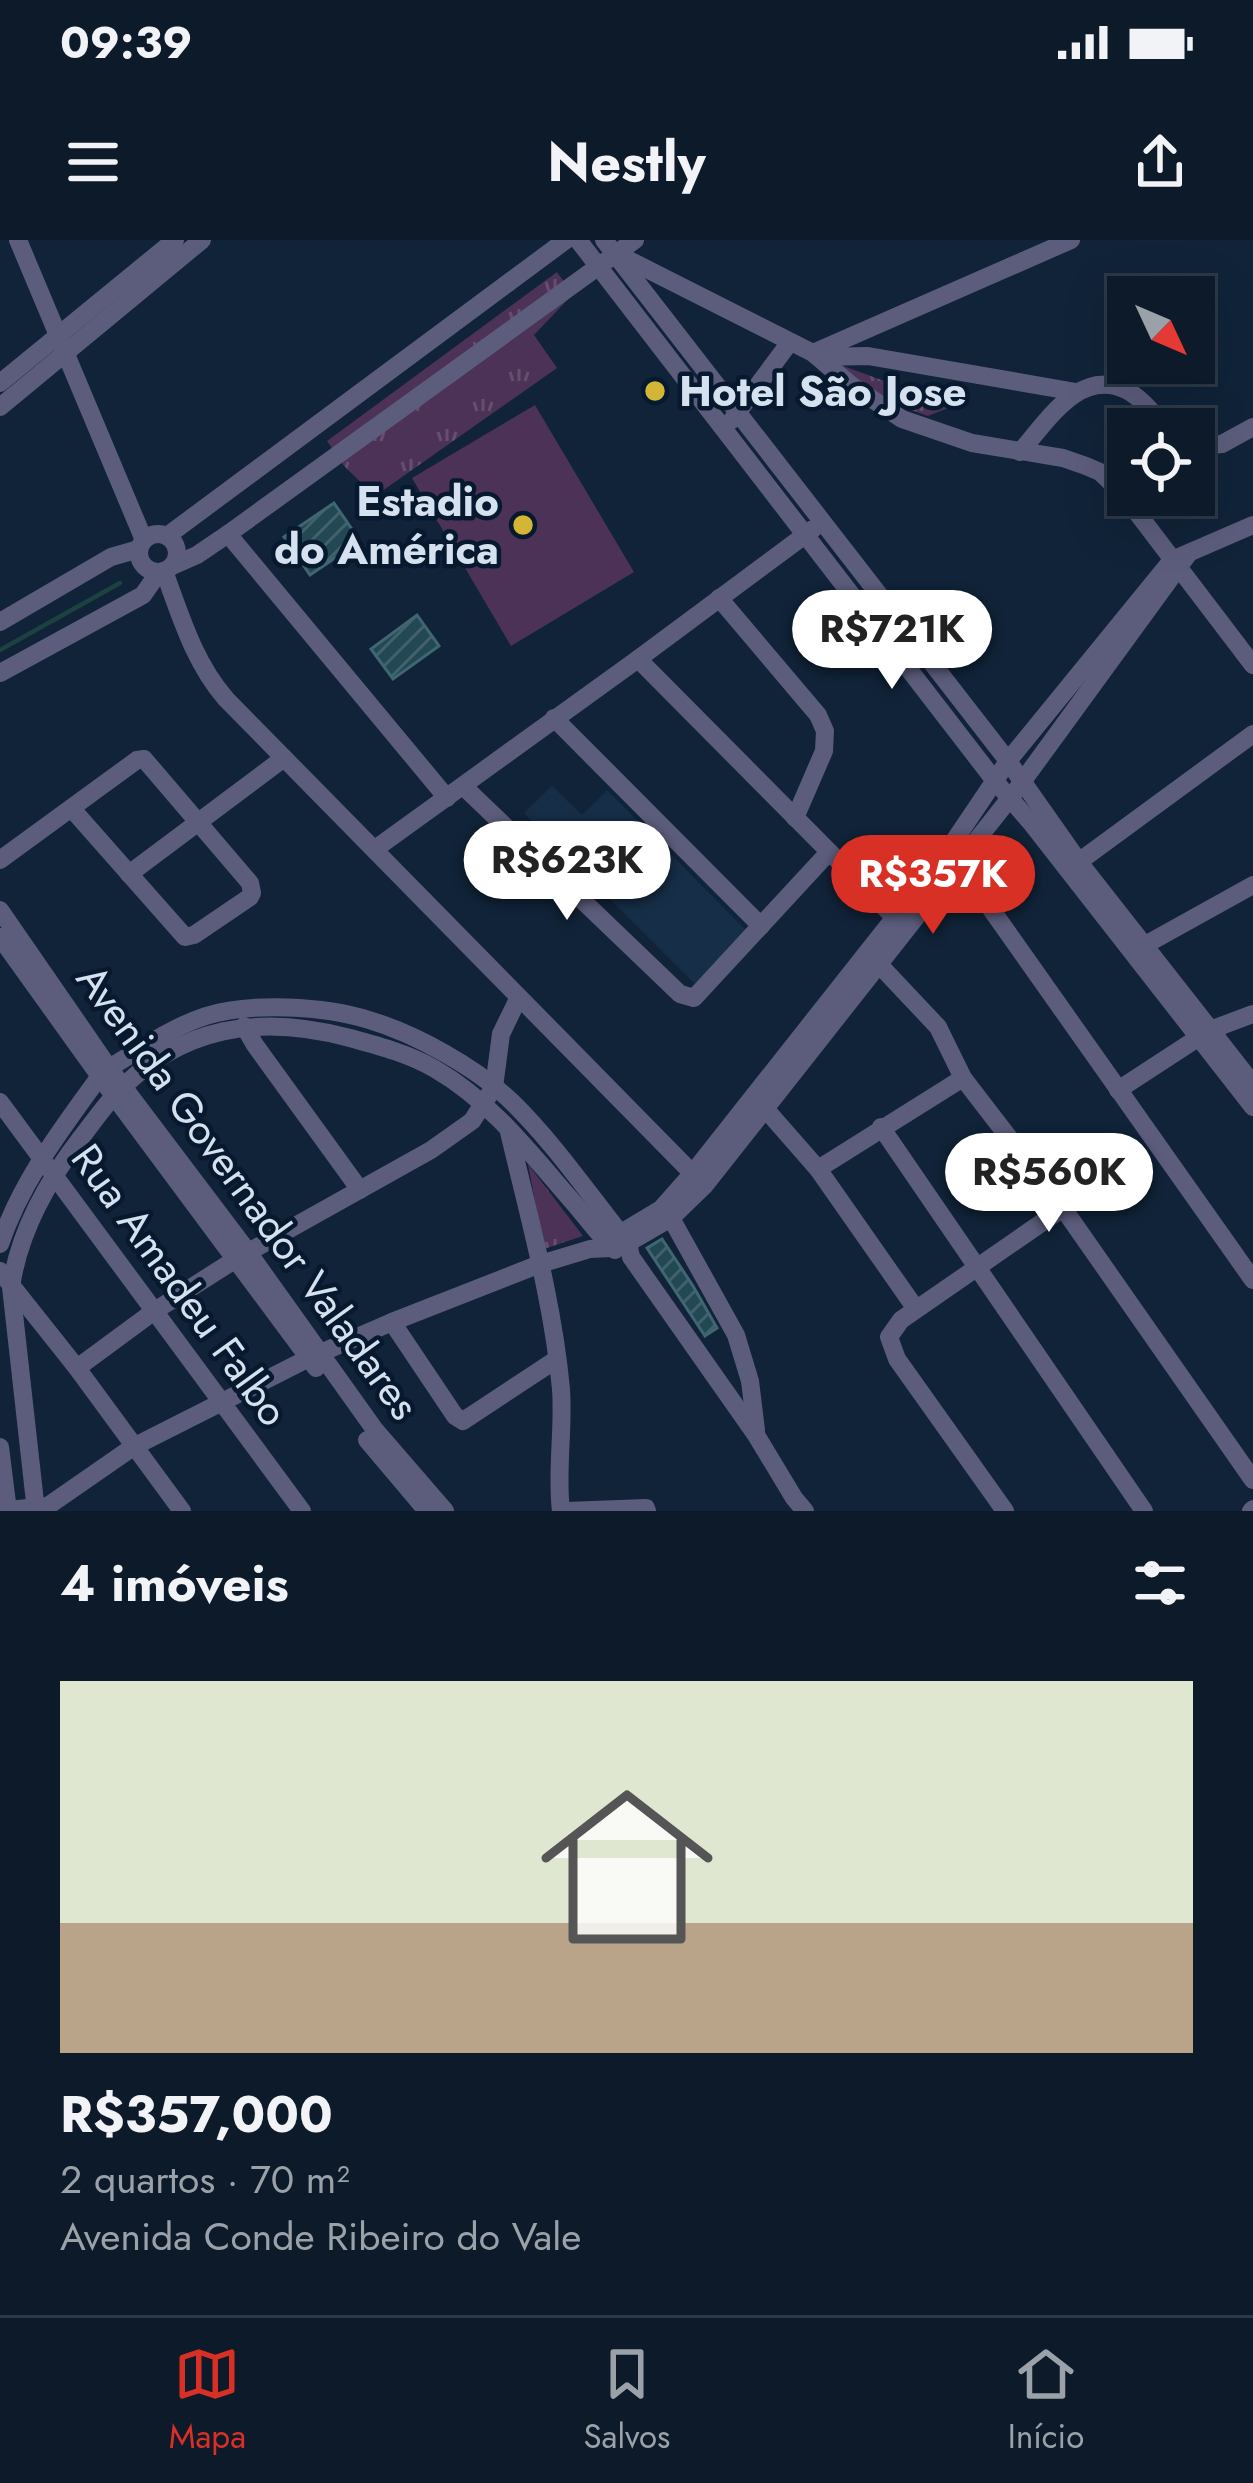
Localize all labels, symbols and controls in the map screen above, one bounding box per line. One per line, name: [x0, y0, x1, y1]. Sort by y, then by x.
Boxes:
text: 09:39: [60, 10, 192, 75]
text: Nestly: [547, 123, 706, 201]
icon: menu: [60, 129, 126, 195]
icon: share: [1127, 129, 1193, 195]
north arrow: [1107, 276, 1215, 384]
map controls: [1107, 276, 1215, 516]
place label: Hotel São Jose: [679, 361, 967, 422]
marker: Hotel São Jose: [642, 378, 668, 404]
button: locate: [1107, 408, 1215, 516]
place label: Estadio do América: [274, 471, 499, 580]
marker: Estadio do América: [510, 512, 536, 538]
pin: R$721K: [794, 590, 990, 692]
text: R$721K: [819, 600, 965, 657]
pin: R$623K: [469, 821, 665, 923]
text: R$623K: [491, 831, 643, 888]
pin: R$357K: [835, 835, 1031, 937]
text: R$357K: [858, 845, 1008, 902]
street label: Avenida Governador Valadares: [62, 952, 434, 1432]
street label: Rua Amadeu Falbo: [57, 1131, 303, 1439]
pin: R$560K: [951, 1133, 1147, 1235]
text: R$560K: [972, 1143, 1126, 1200]
text: 4 imóveis: [60, 1546, 289, 1620]
icon: filters: [1127, 1550, 1193, 1616]
icon: home: [519, 1759, 735, 1975]
text: R$357,000: [60, 2077, 333, 2151]
text: 2 quartos · 70 m²: [60, 2151, 350, 2208]
text: Avenida Conde Ribeiro do Vale: [60, 2208, 581, 2265]
tab: Mapa: [169, 2341, 246, 2460]
tab: Salvos: [584, 2341, 670, 2460]
tab: Início: [1008, 2341, 1084, 2460]

